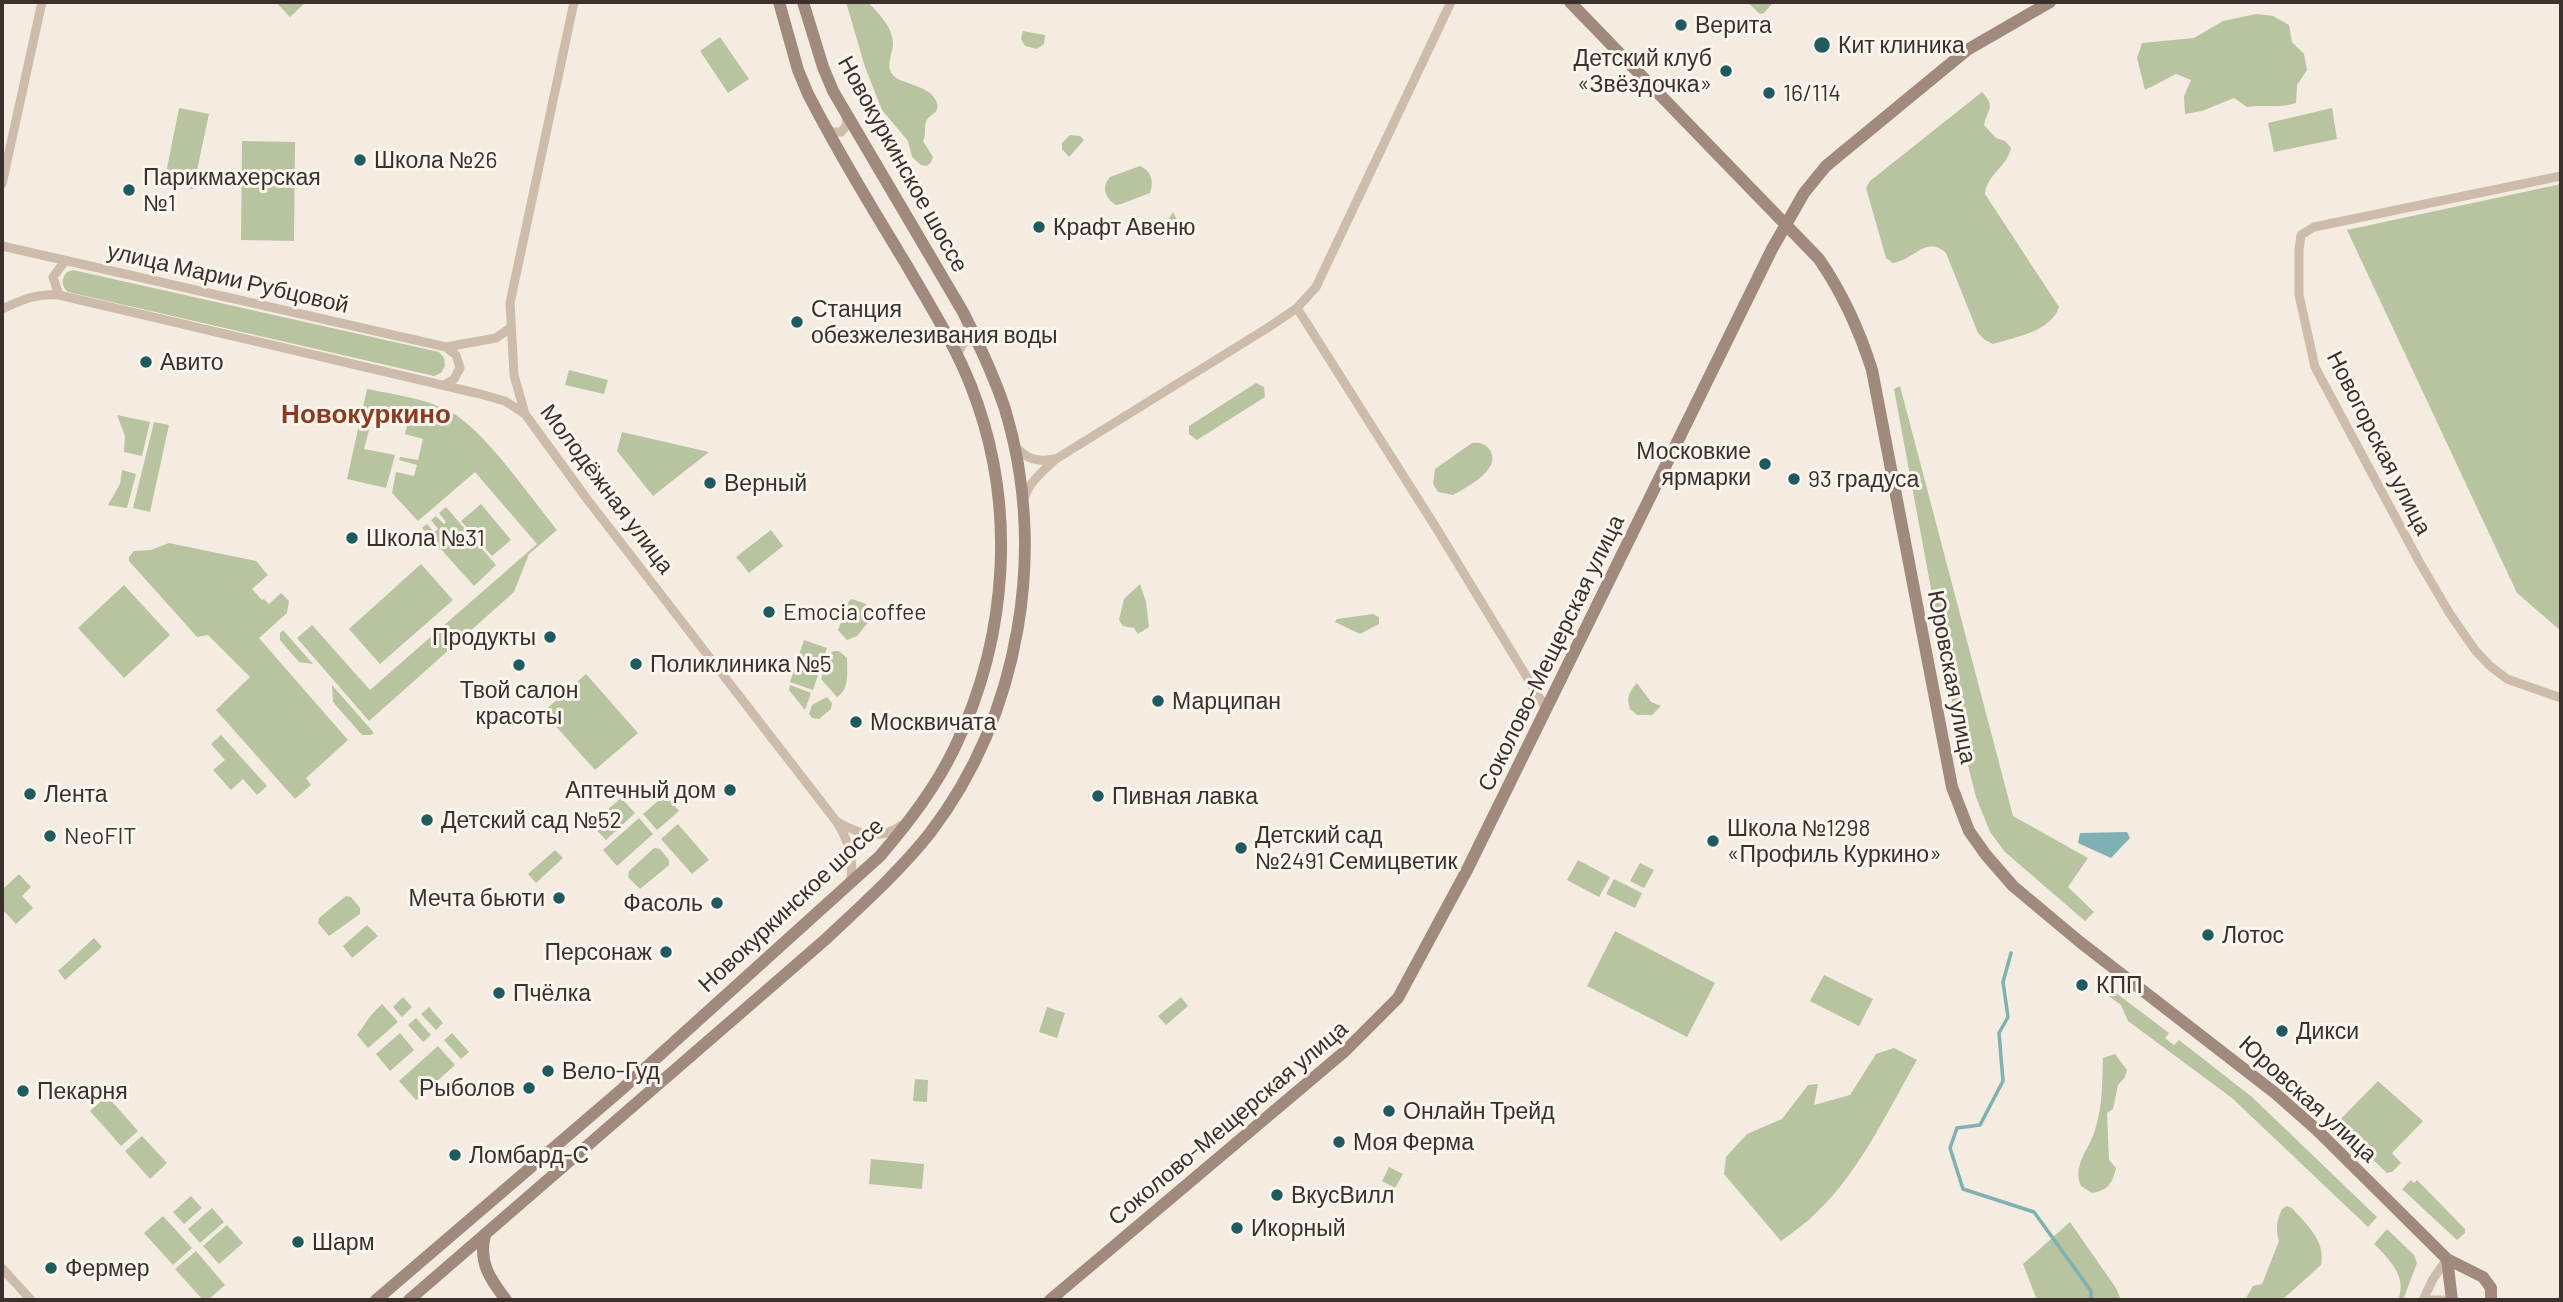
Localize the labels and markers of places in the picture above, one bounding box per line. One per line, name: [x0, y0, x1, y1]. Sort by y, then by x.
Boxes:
place label: Верита: [1695, 11, 1772, 39]
marker: Верита: [1673, 17, 1689, 33]
place label: Кит клиника: [1838, 31, 1965, 59]
marker: Кит клиника: [1812, 35, 1832, 55]
place label: Детский клуб «Звёздочка»: [1574, 44, 1712, 98]
marker: Детский клуб «Звёздочка»: [1718, 63, 1734, 79]
place label: 16/114: [1783, 79, 1841, 107]
marker: 16/114: [1761, 85, 1777, 101]
place label: Школа №26: [374, 146, 497, 174]
marker: Школа №26: [352, 152, 368, 168]
place label: Парикмахерская №1: [143, 163, 321, 217]
marker: Парикмахерская №1: [121, 182, 137, 198]
place label: Крафт Авеню: [1053, 213, 1196, 241]
marker: Крафт Авеню: [1031, 219, 1047, 235]
place label: Станция обезжелезивания воды: [811, 295, 1058, 349]
marker: Станция обезжелезивания воды: [789, 314, 805, 330]
place label: Авито: [160, 348, 223, 376]
marker: Авито: [138, 354, 154, 370]
place label: Московкие ярмарки: [1636, 437, 1751, 491]
marker: Московкие ярмарки: [1757, 456, 1773, 472]
place label: 93 градуса: [1808, 465, 1919, 493]
place label: Верный: [724, 469, 807, 497]
marker: 93 градуса: [1786, 471, 1802, 487]
marker: Верный: [702, 475, 718, 491]
place label: Школа №31: [366, 524, 485, 552]
marker: Школа №31: [344, 530, 360, 546]
place label: Emocia coffee: [783, 598, 927, 626]
marker: Emocia coffee: [761, 604, 777, 620]
place label: Продукты: [432, 623, 536, 651]
marker: Продукты: [542, 629, 558, 645]
place label: Поликлиника №5: [650, 650, 832, 678]
marker: Поликлиника №5: [628, 656, 644, 672]
marker: Твой салон красоты: [511, 657, 527, 673]
place label: Твой салон красоты: [460, 676, 578, 730]
place label: Марципан: [1172, 687, 1281, 715]
marker: Марципан: [1150, 693, 1166, 709]
place label: Москвичата: [870, 708, 996, 736]
marker: Москвичата: [848, 714, 864, 730]
place label: Аптечный дом: [565, 776, 716, 804]
place label: Лента: [44, 780, 108, 808]
marker: Аптечный дом: [722, 782, 738, 798]
place label: Пивная лавка: [1112, 782, 1258, 810]
marker: Лента: [22, 786, 38, 802]
marker: Пивная лавка: [1090, 788, 1106, 804]
place label: Детский сад №52: [441, 806, 622, 834]
marker: Детский сад №52: [419, 812, 435, 828]
place label: Школа №1298 «Профиль Куркино»: [1727, 814, 1942, 868]
place label: Детский сад №2491 Семицветик: [1255, 821, 1458, 875]
place label: NeoFIT: [64, 822, 136, 850]
marker: NeoFIT: [42, 828, 58, 844]
marker: Школа №1298 «Профиль Куркино»: [1705, 833, 1721, 849]
marker: Детский сад №2491 Семицветик: [1233, 840, 1249, 856]
place label: Мечта бьюти: [409, 884, 545, 912]
place label: Фасоль: [623, 889, 703, 917]
marker: Мечта бьюти: [551, 890, 567, 906]
marker: Фасоль: [709, 895, 725, 911]
place label: Лотос: [2222, 921, 2284, 949]
marker: Лотос: [2200, 927, 2216, 943]
place label: Персонаж: [544, 938, 652, 966]
marker: Персонаж: [658, 944, 674, 960]
place label: КПП: [2096, 971, 2142, 999]
marker: КПП: [2074, 977, 2090, 993]
place label: Пчёлка: [513, 979, 591, 1007]
marker: Пчёлка: [491, 985, 507, 1001]
place label: Дикси: [2296, 1017, 2359, 1045]
marker: Дикси: [2274, 1023, 2290, 1039]
place label: Вело-Гуд: [562, 1057, 660, 1085]
marker: Вело-Гуд: [540, 1063, 556, 1079]
place label: Рыболов: [419, 1074, 515, 1102]
place label: Пекарня: [37, 1077, 128, 1105]
marker: Рыболов: [521, 1080, 537, 1096]
marker: Пекарня: [15, 1083, 31, 1099]
place label: Онлайн Трейд: [1403, 1097, 1555, 1125]
marker: Онлайн Трейд: [1381, 1103, 1397, 1119]
place label: Моя Ферма: [1353, 1128, 1474, 1156]
marker: Моя Ферма: [1331, 1134, 1347, 1150]
place label: Ломбард-С: [469, 1141, 589, 1169]
marker: Ломбард-С: [447, 1147, 463, 1163]
place label: ВкусВилл: [1291, 1181, 1394, 1209]
marker: ВкусВилл: [1269, 1187, 1285, 1203]
place label: Икорный: [1251, 1214, 1346, 1242]
marker: Икорный: [1229, 1220, 1245, 1236]
place label: Шарм: [312, 1228, 374, 1256]
marker: Шарм: [290, 1234, 306, 1250]
place label: Фермер: [65, 1254, 149, 1282]
marker: Фермер: [43, 1260, 59, 1276]

